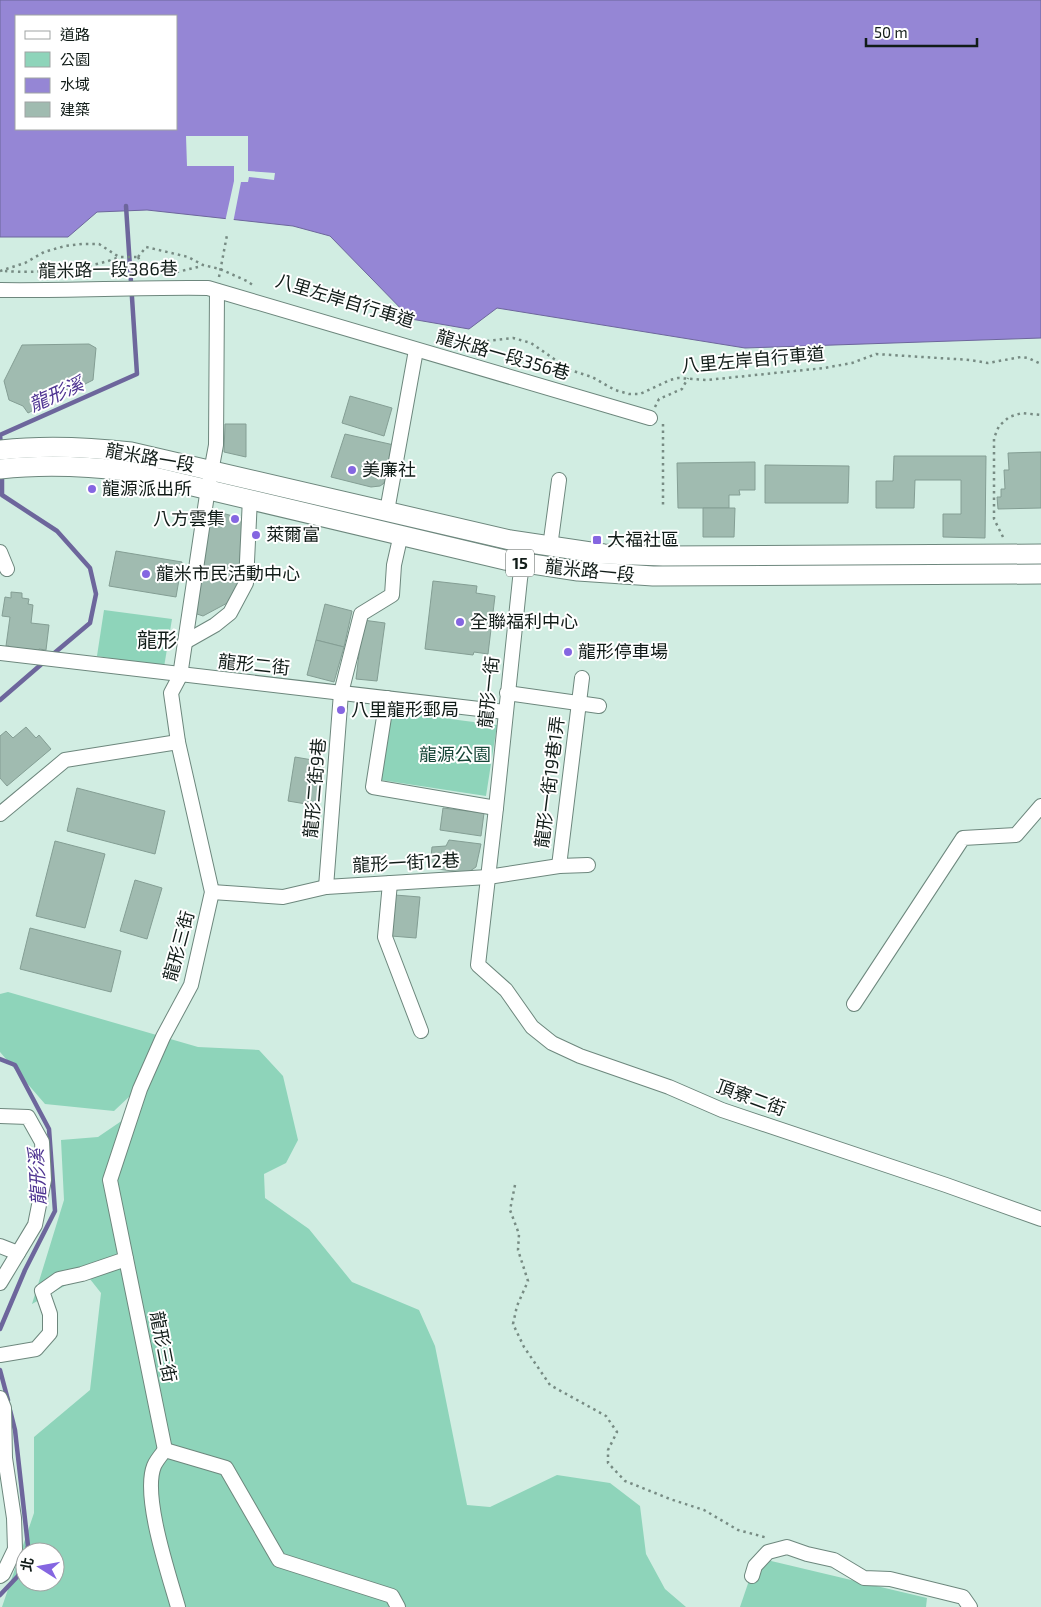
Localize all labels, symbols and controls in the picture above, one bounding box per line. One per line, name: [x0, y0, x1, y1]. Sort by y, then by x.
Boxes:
legend: [15, 15, 178, 130]
scale bar: [866, 15, 977, 47]
text: 50 m: [874, 23, 908, 41]
text: 道路: [60, 25, 90, 43]
text: 公園: [60, 50, 90, 68]
text: 水域: [60, 75, 90, 93]
text: 建築: [60, 100, 90, 118]
street label: 龍米路一段386巷: [38, 257, 178, 281]
street label: 八里左岸自行車道: [273, 268, 417, 332]
street label: 龍米路一段356巷: [434, 324, 573, 384]
street label: 八里左岸自行車道: [680, 342, 826, 376]
water label: 龍形溪: [25, 370, 89, 416]
street label: 龍米路一段: [104, 438, 196, 476]
place label: 美廉社: [362, 458, 416, 480]
marker: 美廉社: [346, 464, 358, 476]
place label: 龍源派出所: [102, 477, 192, 499]
marker: 龍源派出所: [86, 483, 98, 495]
place label: 八方雲集: [153, 507, 225, 529]
marker: 八方雲集: [229, 513, 241, 525]
place label: 萊爾富: [266, 523, 320, 545]
place label: 大福社區: [607, 528, 679, 550]
marker: 萊爾富: [250, 529, 262, 541]
marker: 大福社區: [591, 534, 603, 546]
road number: 15: [506, 550, 534, 576]
street label: 龍米路一段: [544, 554, 636, 586]
place label: 龍米市民活動中心: [156, 562, 300, 584]
marker: 龍米市民活動中心: [140, 568, 152, 580]
place label: 全聯福利中心: [470, 610, 578, 632]
marker: 全聯福利中心: [454, 616, 466, 628]
district label: 龍形: [137, 627, 177, 651]
place label: 龍形停車場: [578, 640, 668, 662]
marker: 龍形停車場: [562, 646, 574, 658]
street label: 龍形二街: [217, 649, 291, 679]
street label: 龍形一街: [473, 655, 503, 729]
place label: 八里龍形郵局: [351, 698, 459, 720]
marker: 八里龍形郵局: [335, 704, 347, 716]
street label: 龍形一街19巷1弄: [530, 715, 568, 849]
street label: 龍形二街9巷: [299, 737, 329, 839]
park label: 龍源公園: [419, 743, 491, 765]
street label: 龍形一街12巷: [352, 848, 460, 876]
street label: 龍形三街: [158, 908, 198, 983]
street label: 頂寮二街: [714, 1074, 789, 1120]
water label: 龍形溪: [23, 1145, 49, 1206]
street label: 龍形三街: [146, 1309, 182, 1384]
north arrow: [15, 1542, 65, 1592]
text: 北: [17, 1556, 36, 1573]

